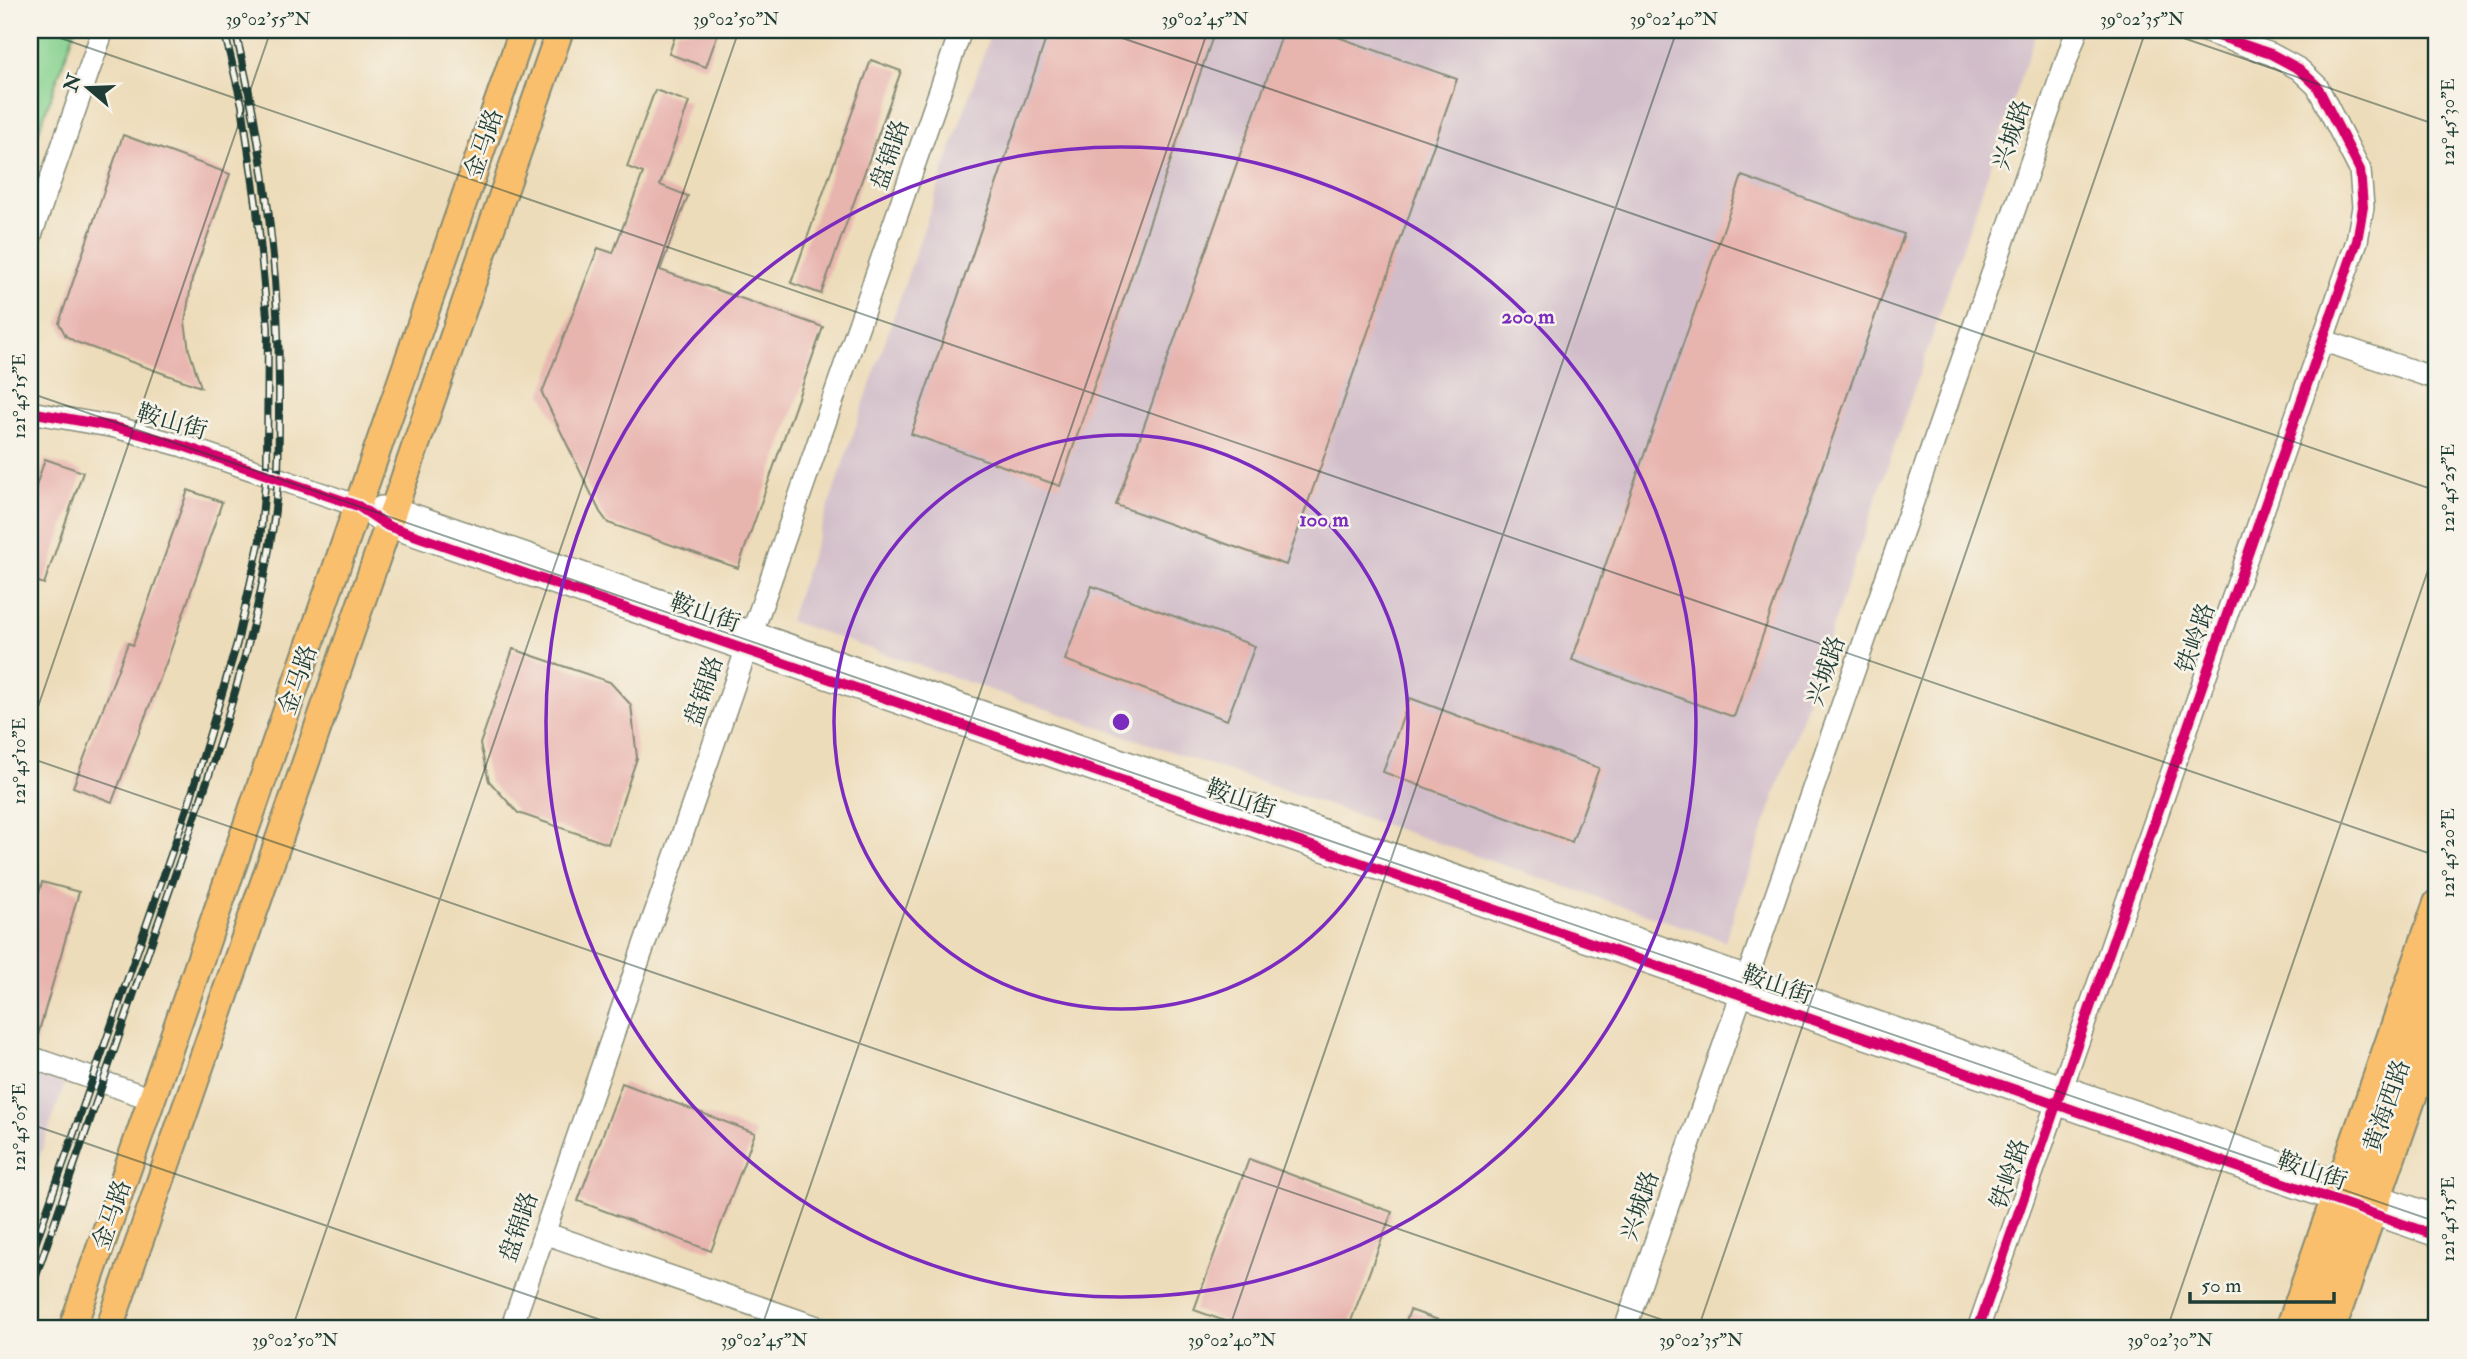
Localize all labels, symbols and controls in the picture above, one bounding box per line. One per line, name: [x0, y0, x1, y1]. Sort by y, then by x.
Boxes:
text: 39°02'55"N: [225, 8, 311, 31]
text: 39°02'50"N: [693, 8, 779, 31]
text: 39°02'45"N: [1161, 8, 1249, 31]
text: 39°02'40"N: [1630, 8, 1718, 31]
text: 39°02'35"N: [2100, 8, 2184, 31]
north arrow: [52, 52, 122, 122]
text: N: [58, 70, 87, 96]
text: 121°45'30"E: [2437, 78, 2460, 166]
street label: 兴城路: [1986, 96, 2038, 174]
street label: 金马路: [458, 105, 510, 183]
street label: 盘锦路: [864, 116, 916, 194]
text: 200 m: [1502, 303, 1555, 330]
text: 121°45'15"E: [8, 353, 31, 439]
street label: 鞍山街: [133, 397, 211, 447]
text: 121°45'25"E: [2437, 444, 2460, 532]
text: 100 m: [1299, 506, 1350, 533]
street label: 鞍山街: [666, 587, 744, 639]
street label: 铁岭路: [2170, 599, 2222, 677]
street label: 兴城路: [1800, 632, 1852, 710]
street label: 金马路: [272, 641, 324, 719]
street label: 盘锦路: [678, 652, 730, 730]
centre of rings: [1109, 710, 1133, 734]
text: 121°45'10"E: [8, 718, 31, 804]
street label: 鞍山街: [1202, 773, 1280, 825]
text: 121°45'20"E: [2437, 808, 2460, 898]
street label: 鞍山街: [1738, 959, 1816, 1011]
street label: 黄海西路: [2357, 1056, 2417, 1156]
text: 121°45'05"E: [8, 1083, 31, 1171]
street label: 铁岭路: [1984, 1135, 2036, 1213]
street label: 鞍山街: [2273, 1145, 2351, 1197]
street label: 兴城路: [1614, 1167, 1666, 1245]
street label: 金马路: [86, 1176, 138, 1254]
text: 121°45'15"E: [2437, 1176, 2460, 1262]
street label: 盘锦路: [493, 1188, 545, 1266]
scale bar: [2190, 1261, 2334, 1305]
text: 50 m: [2201, 1272, 2242, 1299]
text: 39°02'50"N: [252, 1329, 338, 1352]
text: 39°02'45"N: [720, 1329, 808, 1352]
text: 39°02'40"N: [1188, 1329, 1276, 1352]
text: 39°02'35"N: [1659, 1329, 1743, 1352]
text: 39°02'30"N: [2127, 1329, 2213, 1352]

